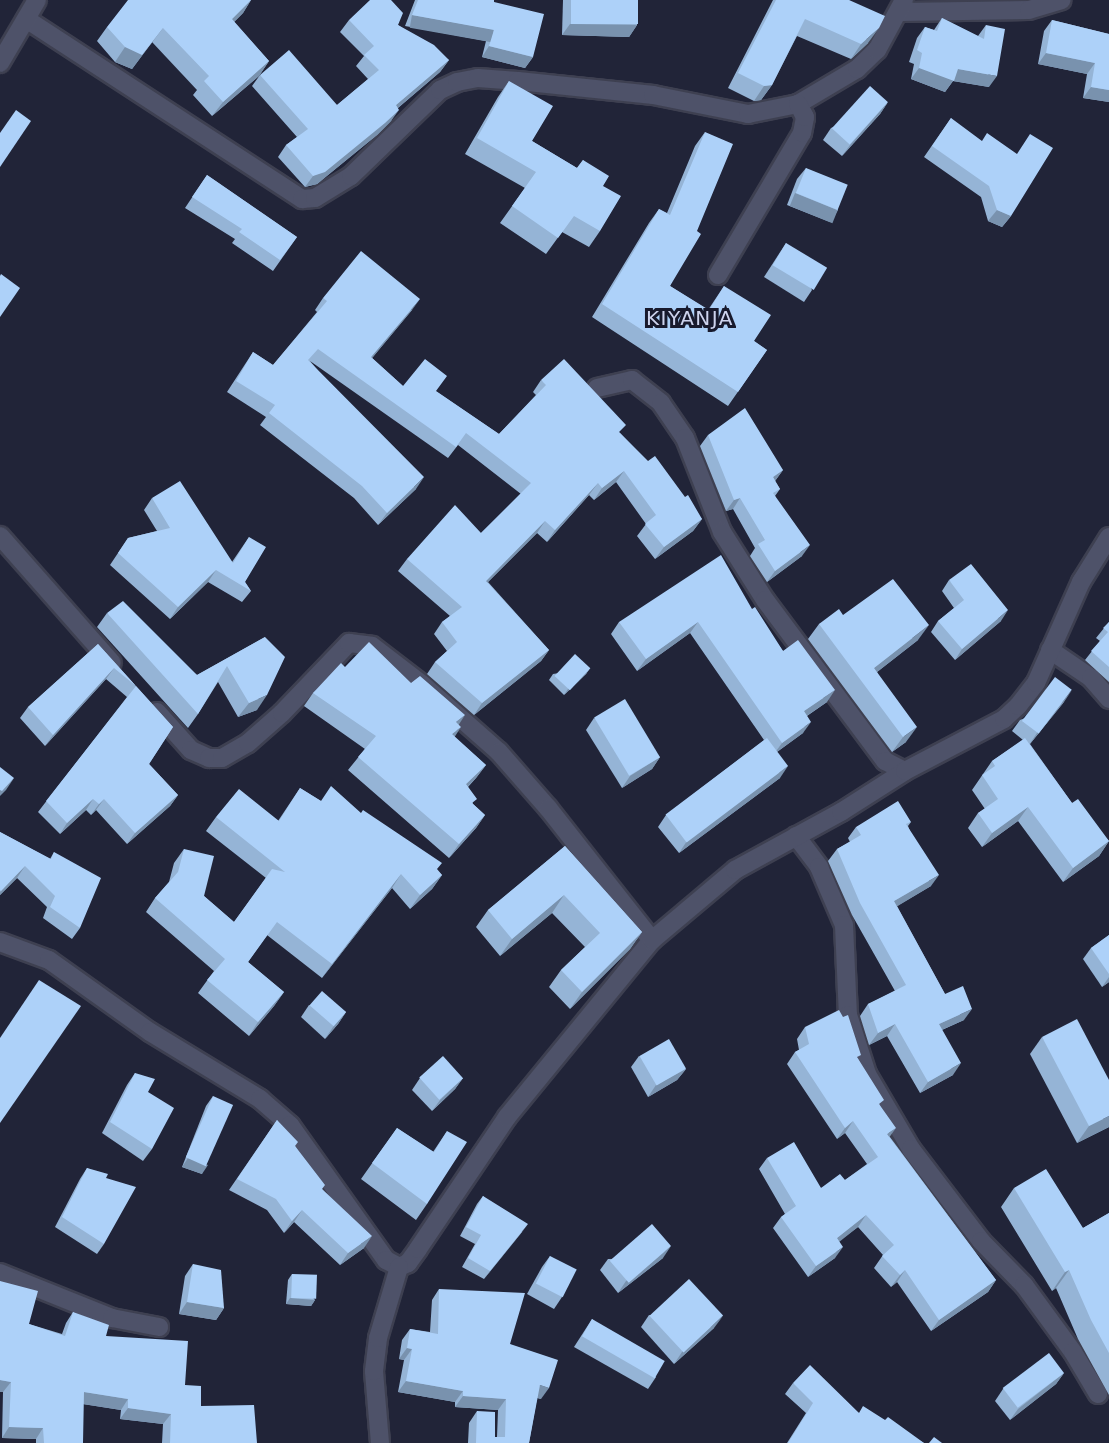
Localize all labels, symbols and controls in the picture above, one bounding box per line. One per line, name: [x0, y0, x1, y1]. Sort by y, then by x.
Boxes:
district label: KIYANJA: [646, 306, 734, 330]

